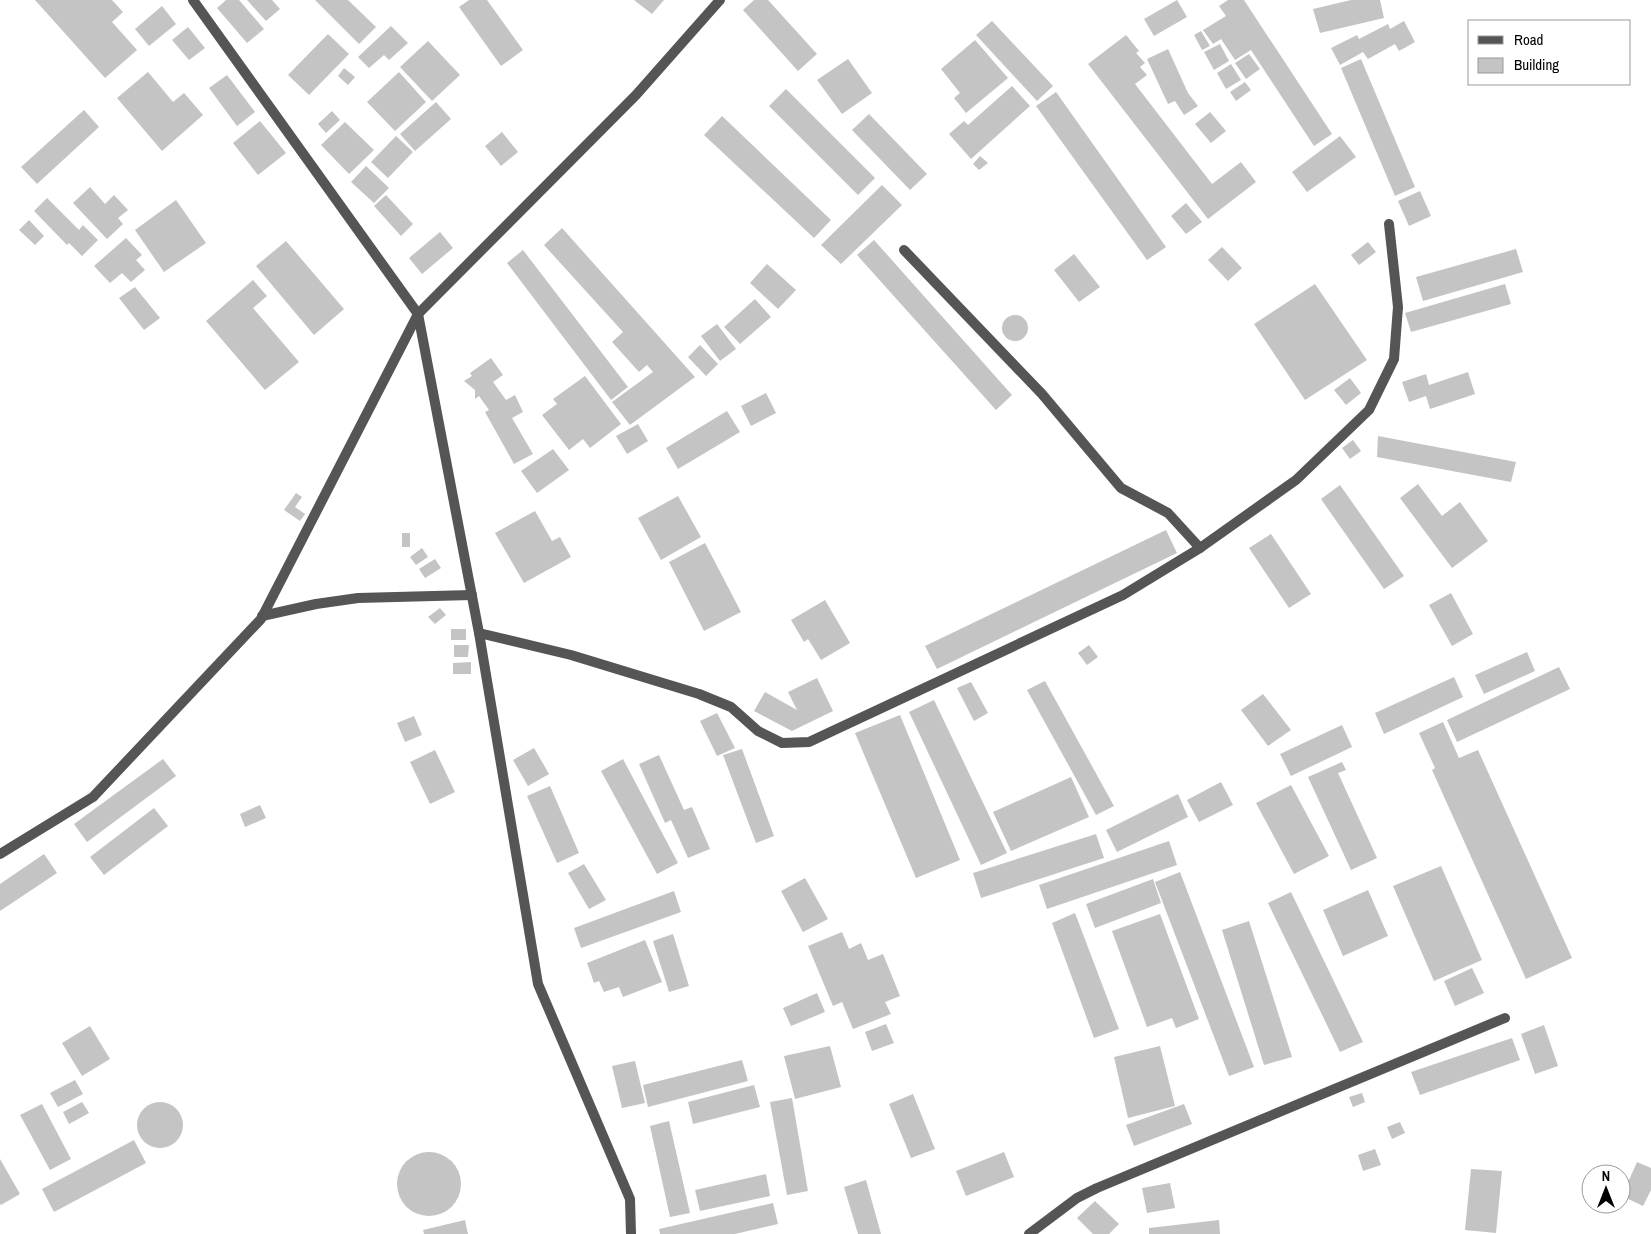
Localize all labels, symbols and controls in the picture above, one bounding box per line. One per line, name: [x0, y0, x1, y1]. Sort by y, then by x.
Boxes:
legend: [1468, 20, 1631, 85]
text: Road: [1514, 29, 1543, 50]
text: Building: [1514, 54, 1559, 75]
north arrow: [1581, 1164, 1631, 1214]
text: N: [1602, 1167, 1610, 1185]

